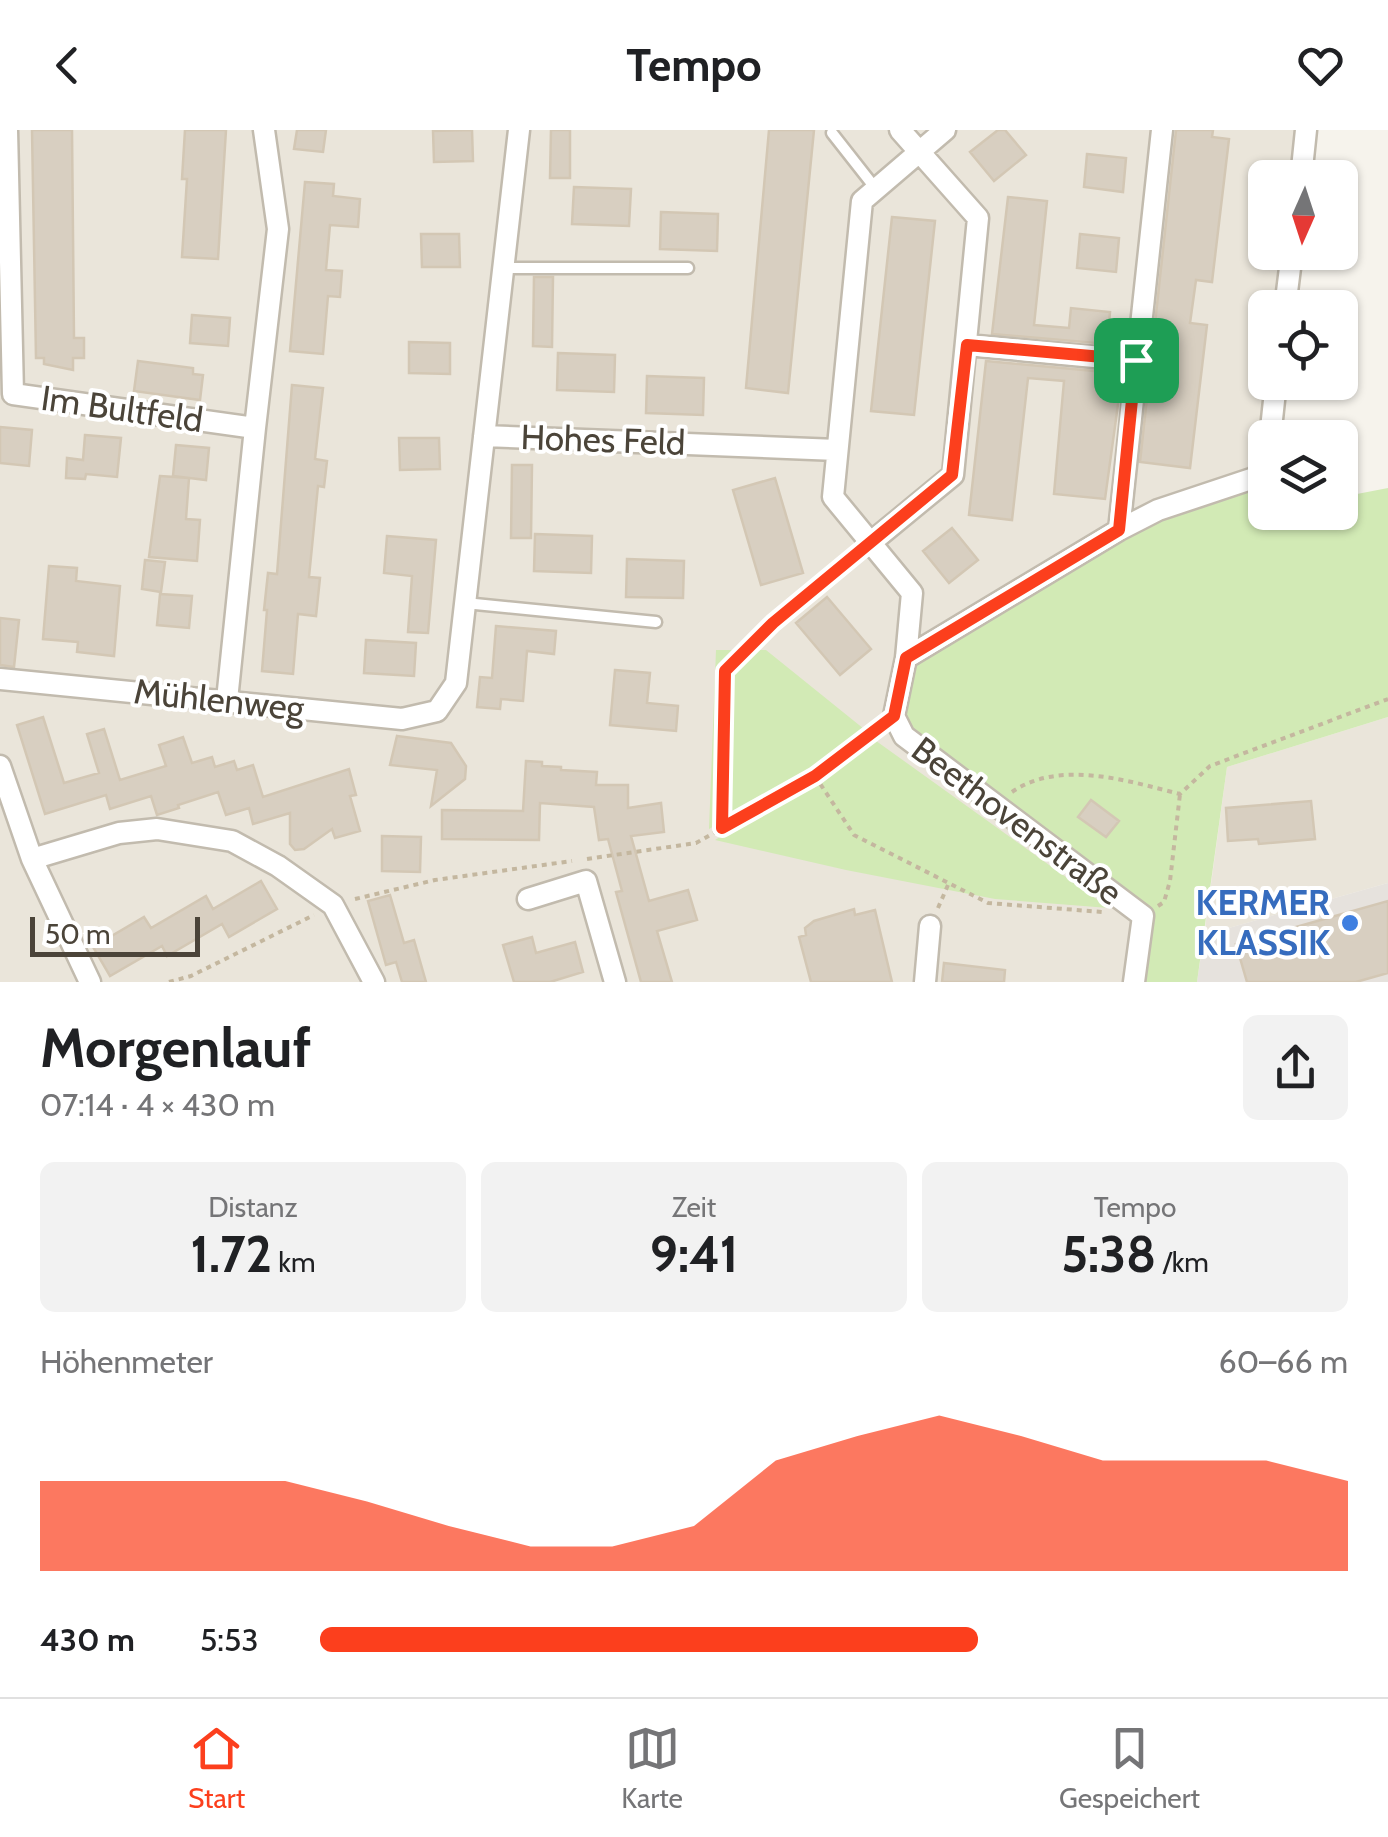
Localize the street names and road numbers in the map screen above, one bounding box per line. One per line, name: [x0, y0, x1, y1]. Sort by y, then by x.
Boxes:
street label: Im Bultfeld: [38, 376, 206, 441]
street label: Hohes Feld: [520, 415, 686, 464]
street label: Mühlenweg: [132, 669, 307, 730]
street label: Beethovenstraße: [903, 727, 1131, 914]

